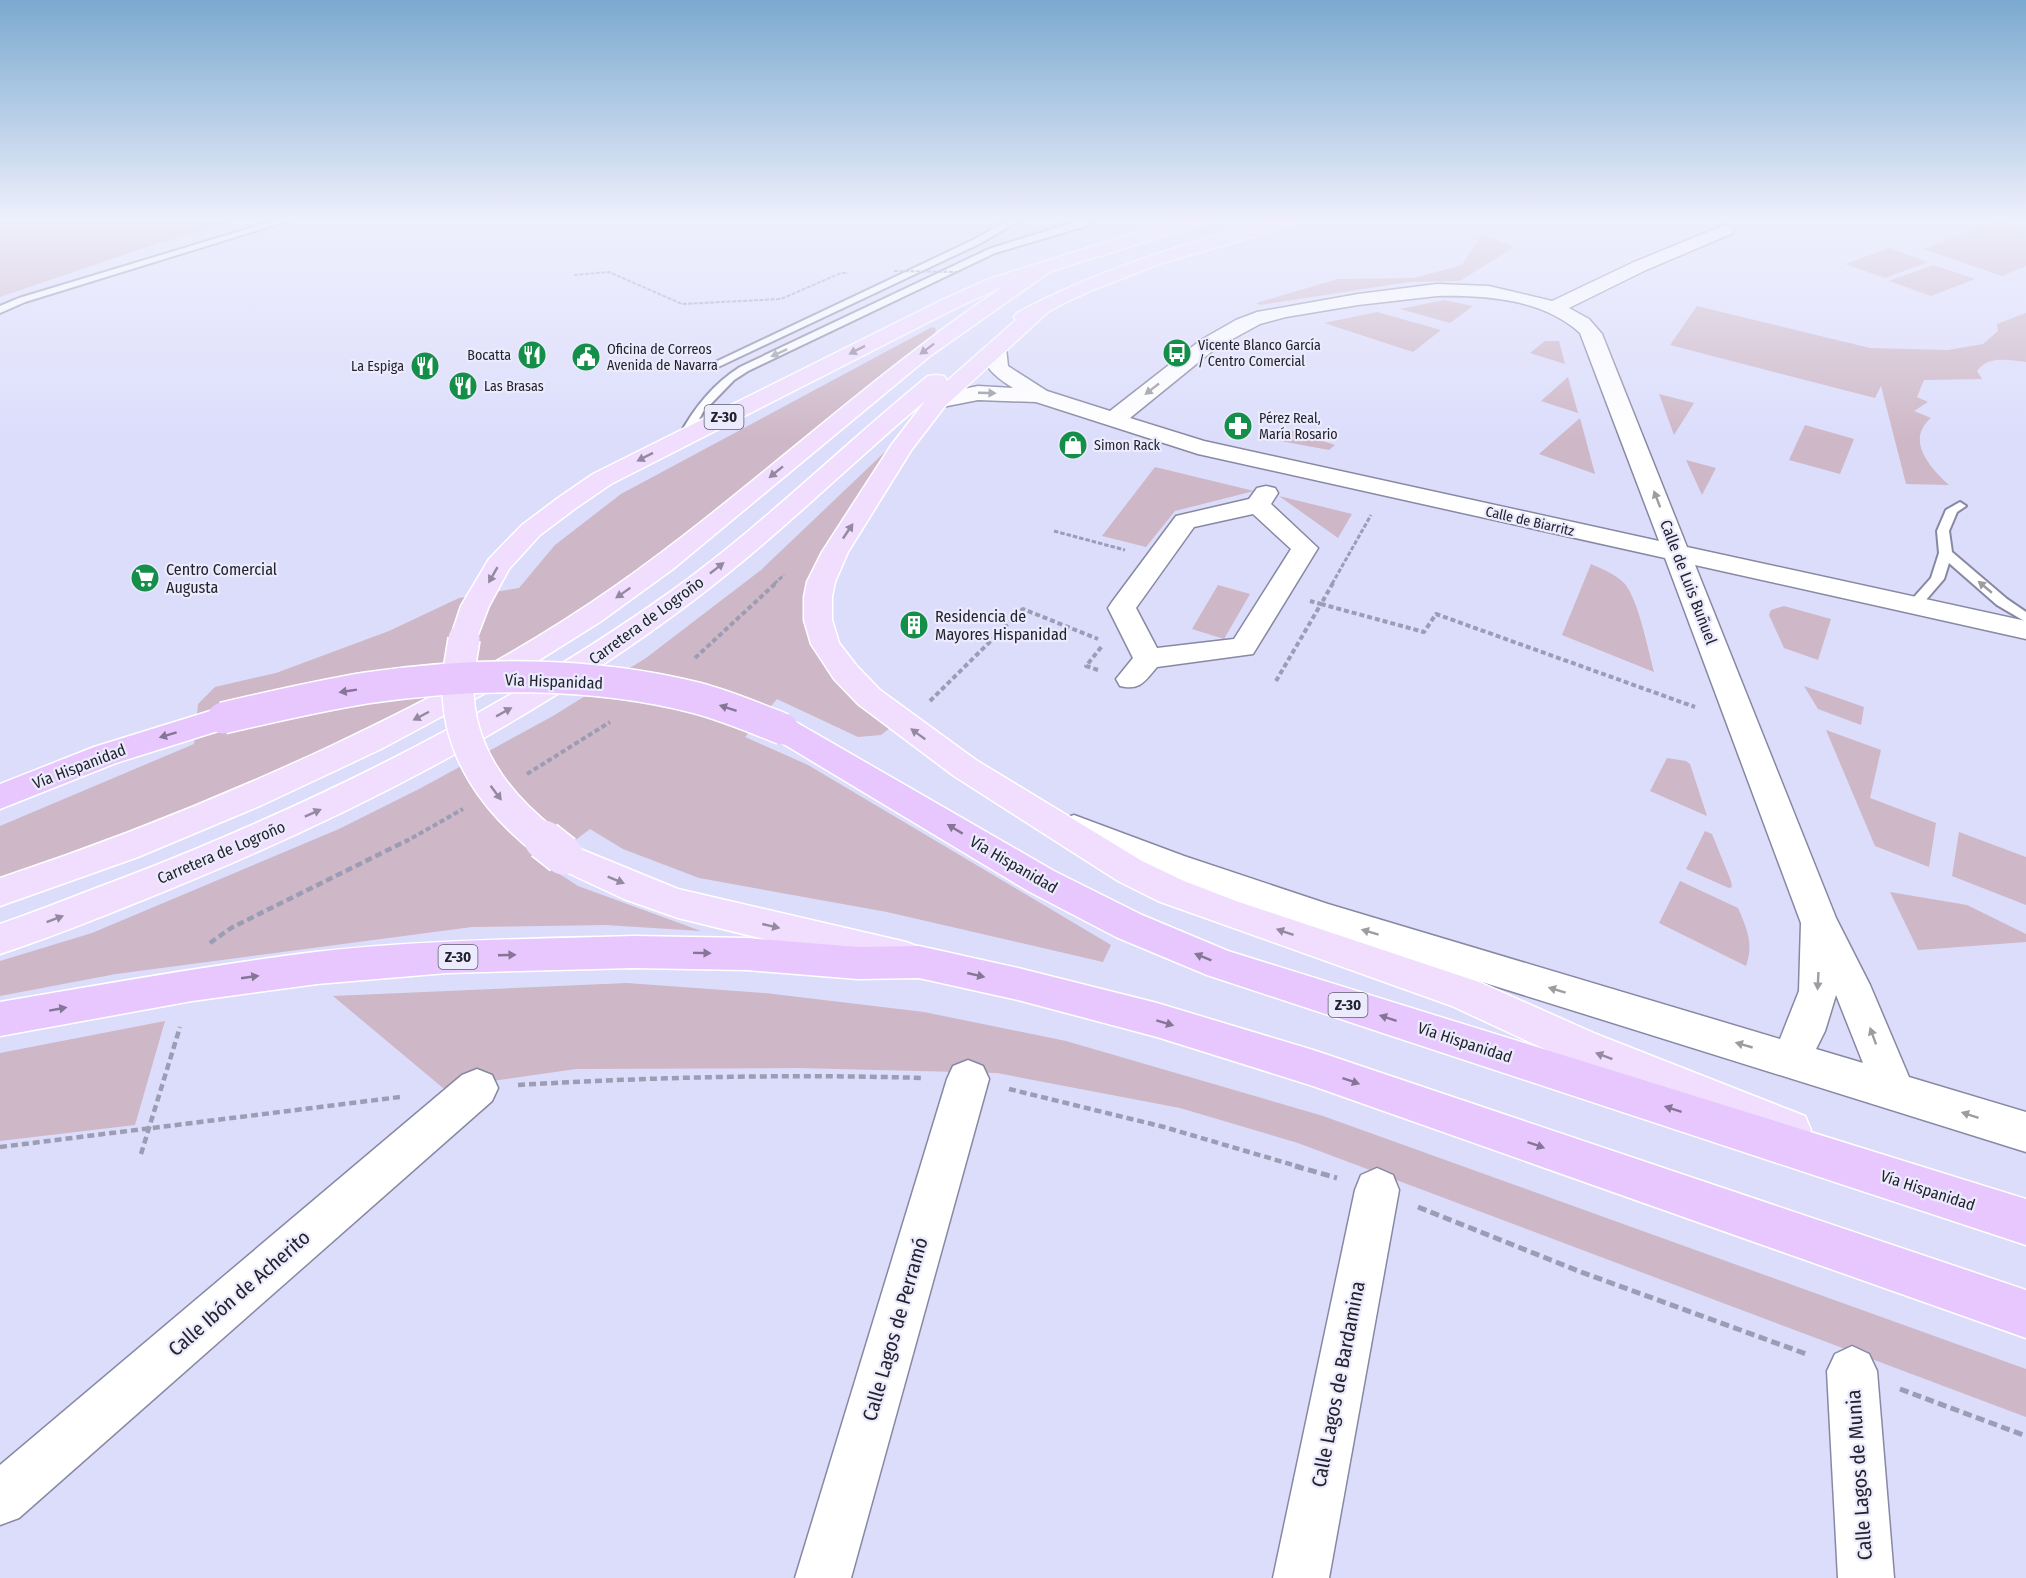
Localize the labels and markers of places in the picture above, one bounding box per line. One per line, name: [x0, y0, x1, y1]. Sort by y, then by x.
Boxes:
bus stop icon: Vicente Blanco García / Centro Comercial: [1161, 337, 1193, 369]
place label: Vicente Blanco García / Centro Comercial: [1198, 337, 1321, 370]
restaurant icon: Bocatta: [516, 339, 548, 371]
public building icon: Oficina de Correos Avenida de Navarra: [570, 341, 602, 373]
place label: Oficina de Correos Avenida de Navarra: [607, 341, 718, 374]
place label: Bocatta: [467, 347, 511, 364]
restaurant icon: La Espiga: [409, 350, 441, 382]
place label: La Espiga: [351, 358, 404, 375]
restaurant icon: Las Brasas: [447, 370, 479, 402]
place label: Las Brasas: [484, 378, 544, 395]
pharmacy icon: Pérez Real, María Rosario: [1222, 410, 1254, 442]
place label: Pérez Real, María Rosario: [1259, 410, 1338, 443]
shop icon: Simon Rack: [1057, 429, 1089, 461]
place label: Simon Rack: [1094, 437, 1161, 454]
place label: Centro Comercial Augusta: [166, 560, 277, 597]
supermarket icon: Centro Comercial Augusta: [129, 562, 161, 594]
place label: Residencia de Mayores Hispanidad: [935, 607, 1067, 644]
building icon: Residencia de Mayores Hispanidad: [898, 609, 930, 641]

